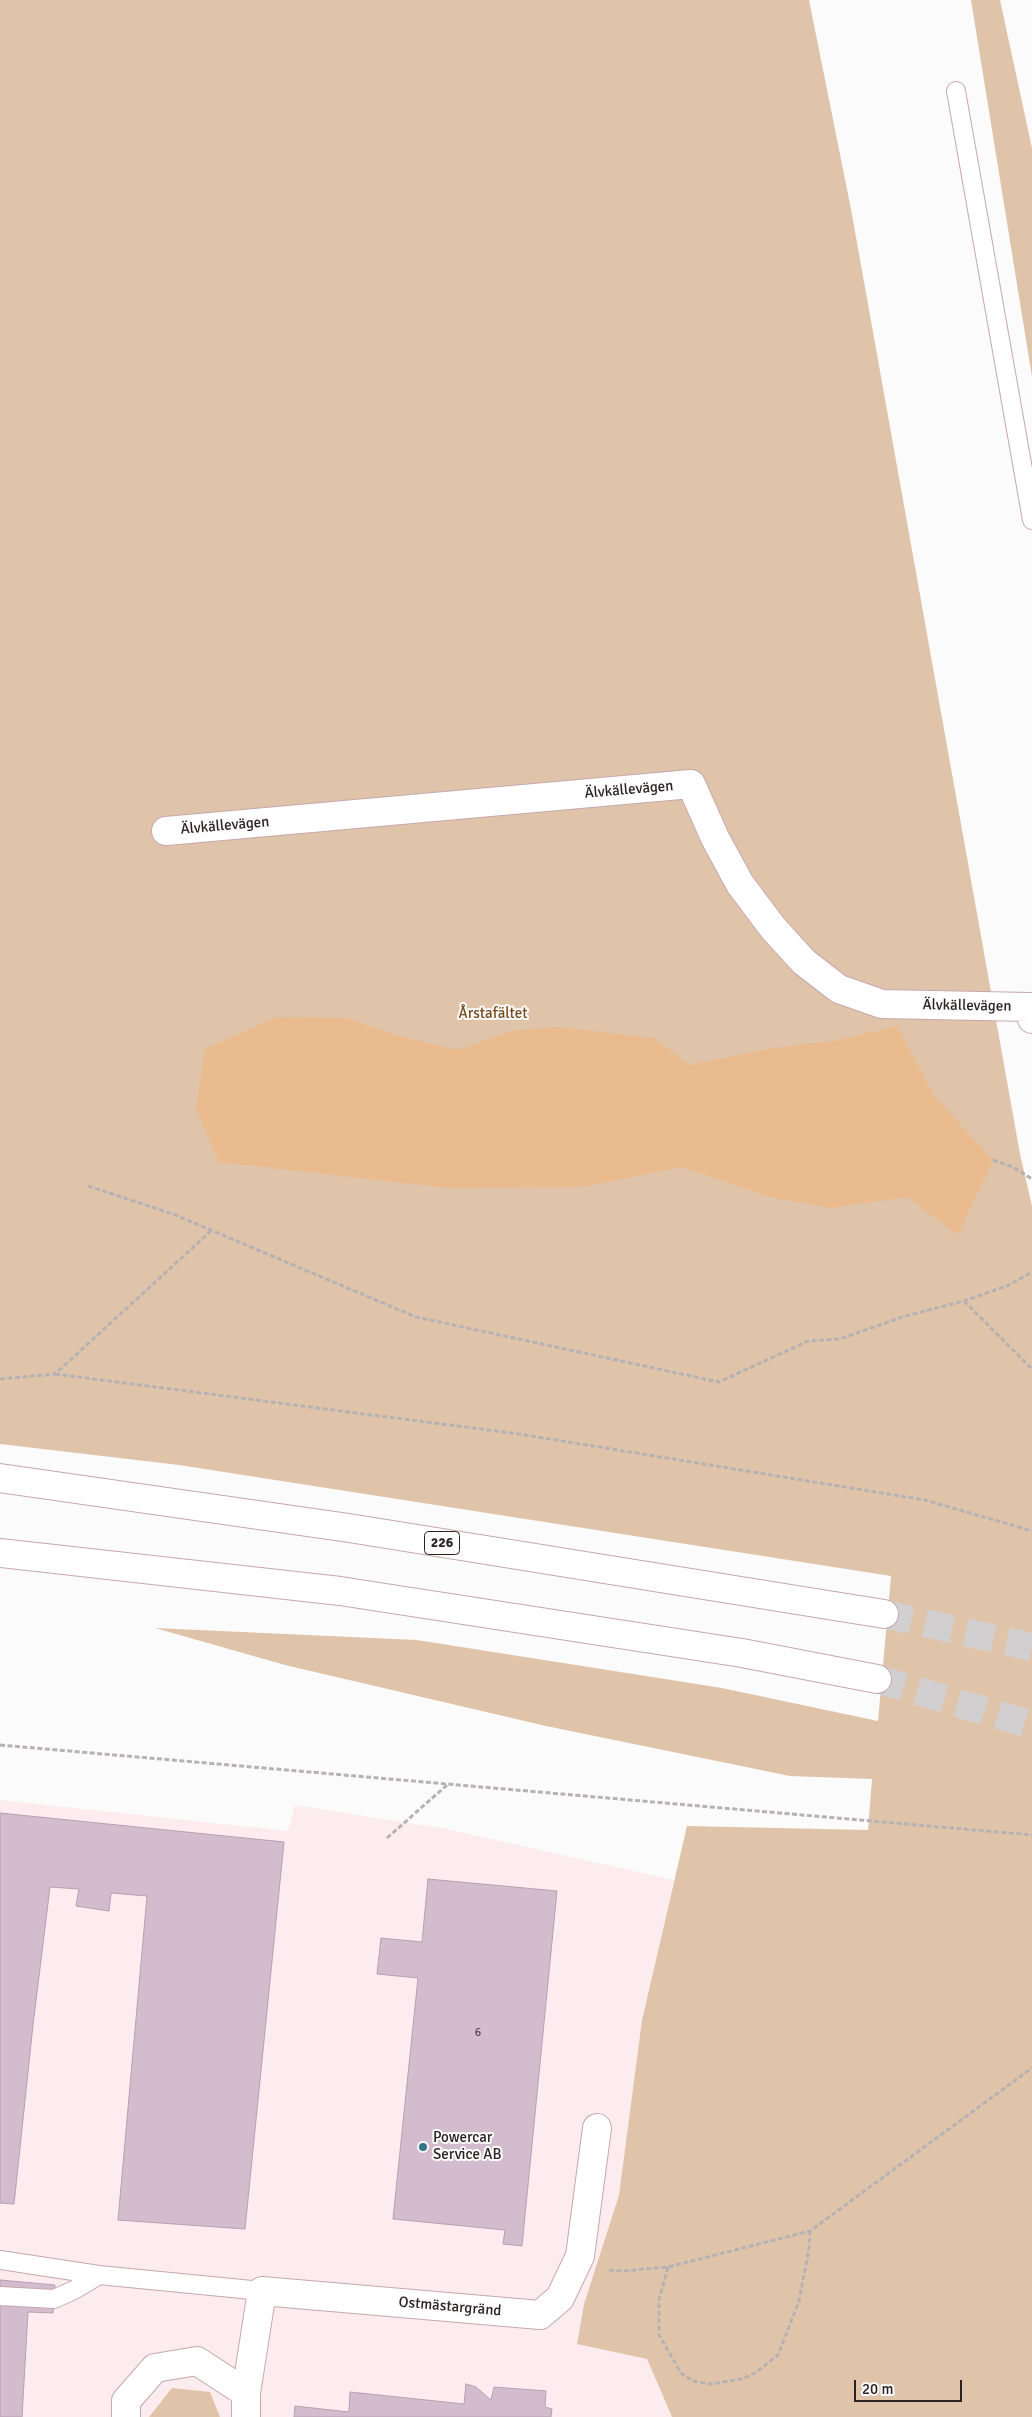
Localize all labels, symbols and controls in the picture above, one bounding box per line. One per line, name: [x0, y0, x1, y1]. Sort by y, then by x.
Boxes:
street label: Älvkällevägen: [584, 777, 674, 803]
street label: Älvkällevägen: [180, 813, 270, 839]
street label: Älvkällevägen: [922, 996, 1012, 1016]
park label: Årstafältet: [459, 1005, 527, 1023]
road number: 226: [424, 1532, 460, 1555]
house number: 6: [475, 2026, 481, 2040]
place label: Powercar Service AB: [433, 2129, 502, 2164]
marker: Powercar Service AB: [417, 2141, 429, 2153]
street label: Ostmästargränd: [398, 2294, 502, 2320]
scale bar: [857, 2370, 964, 2402]
text: 20 m: [862, 2380, 893, 2398]

